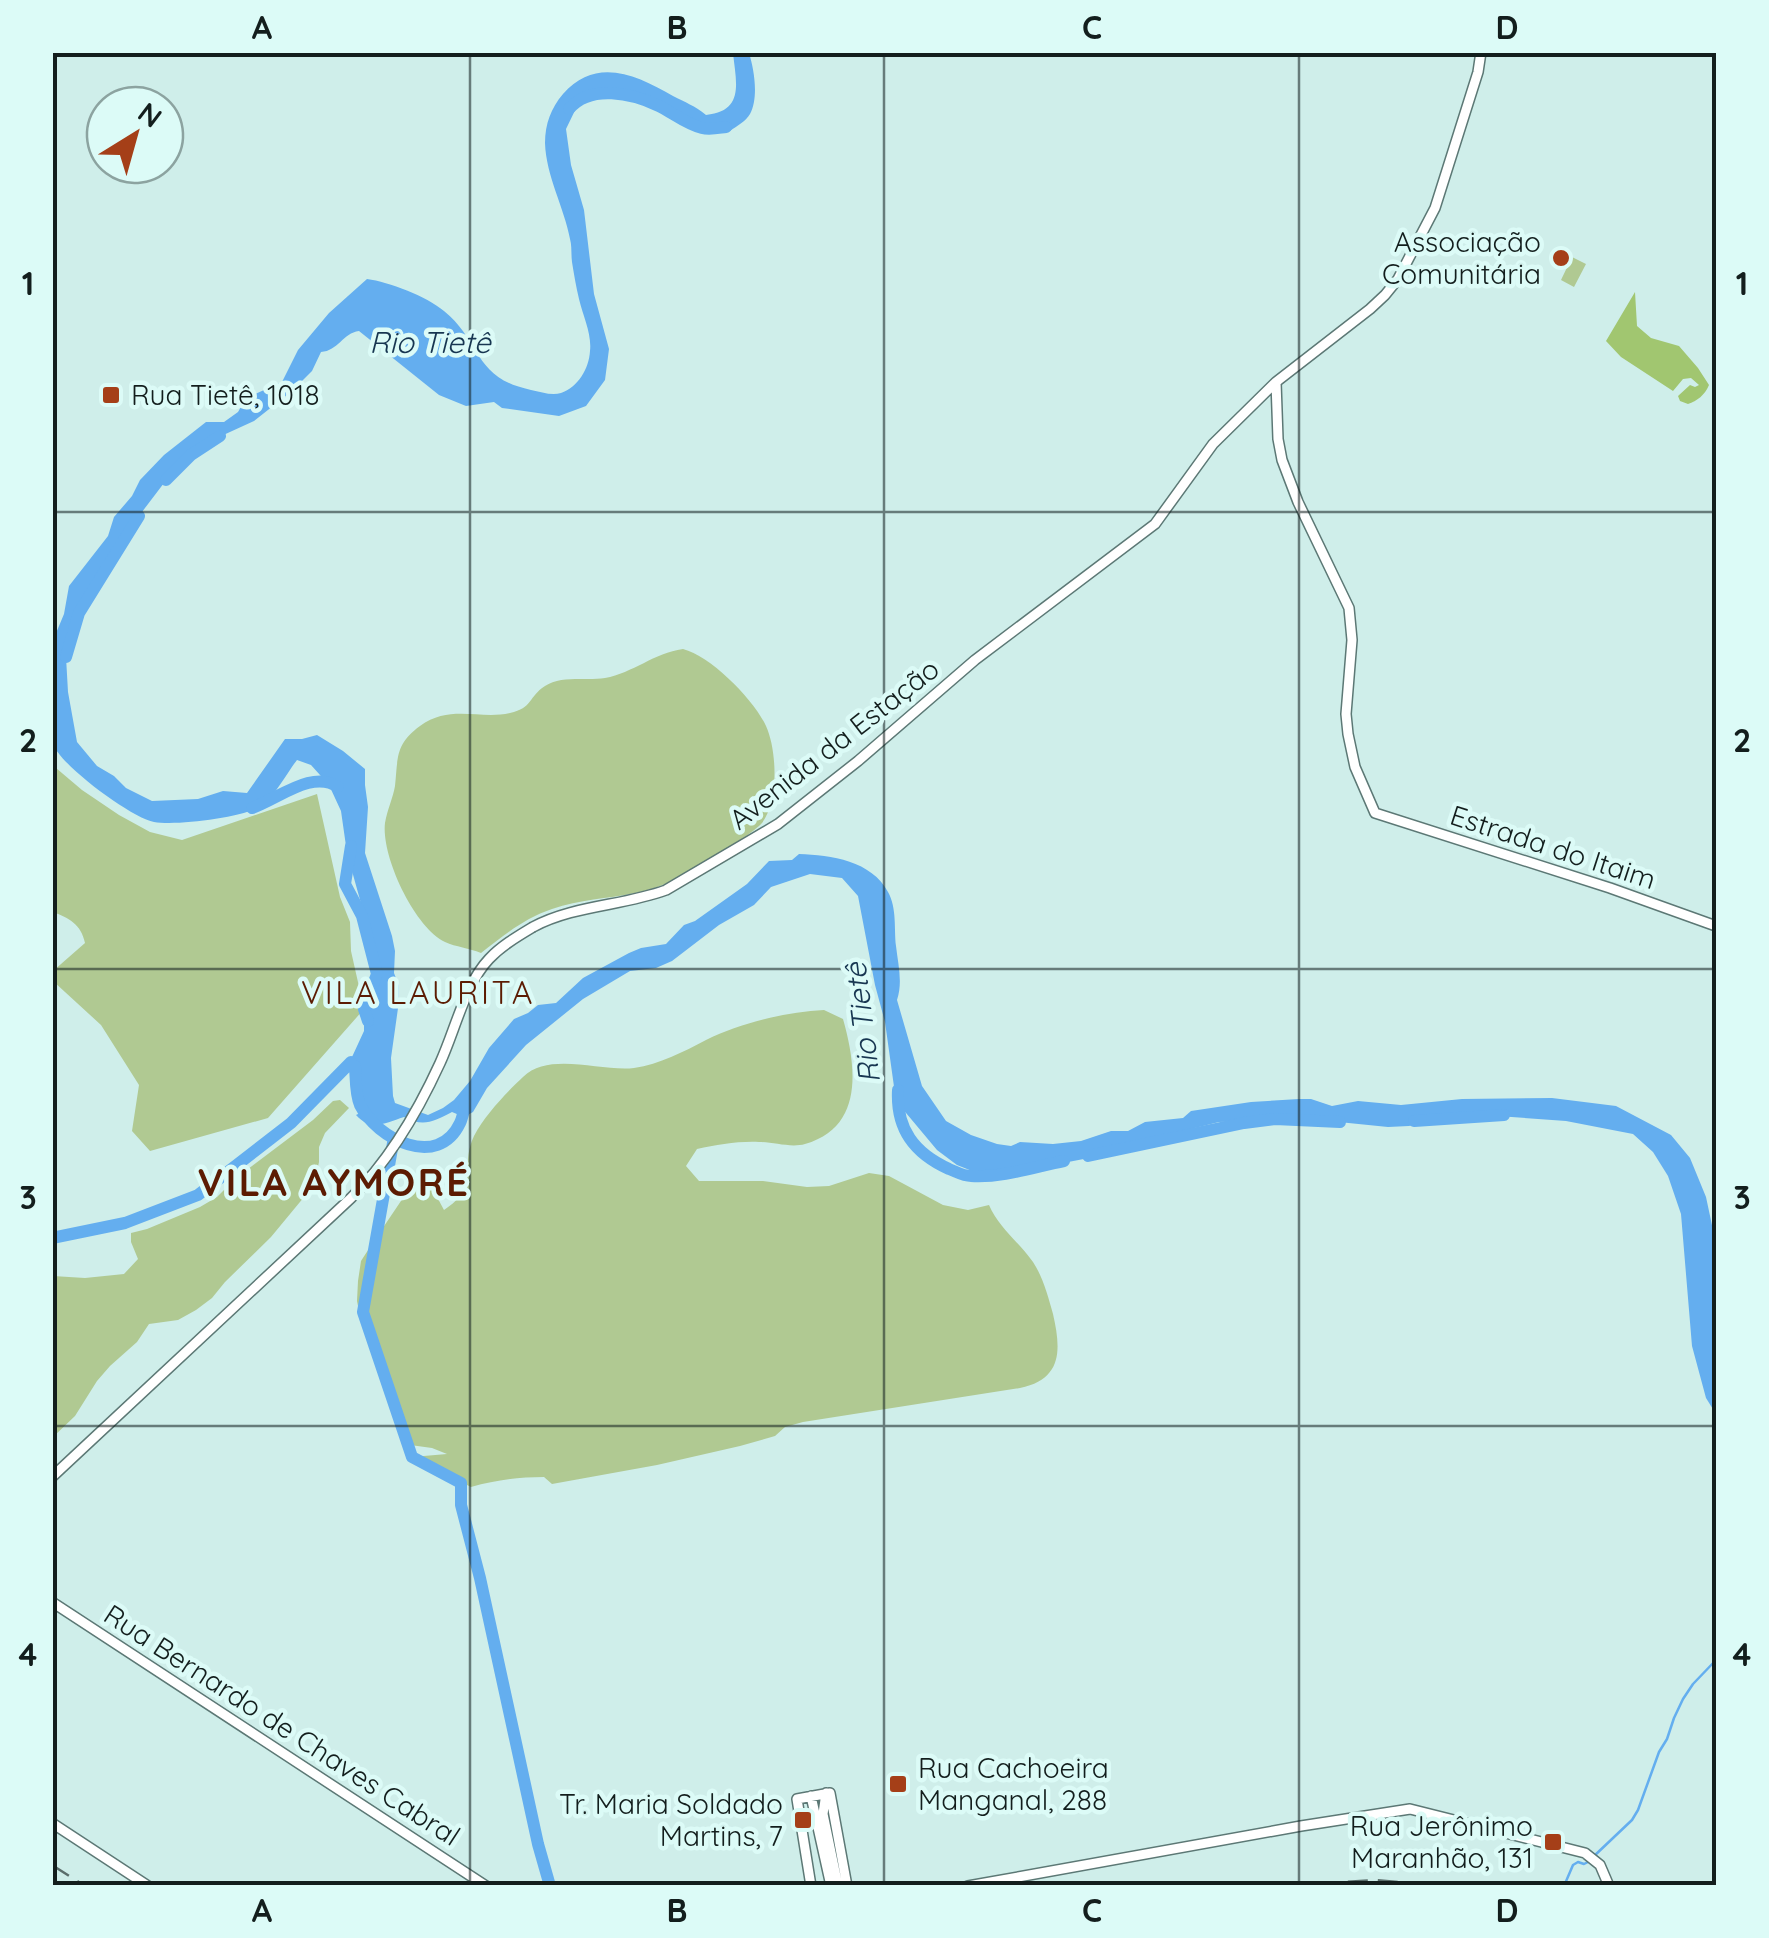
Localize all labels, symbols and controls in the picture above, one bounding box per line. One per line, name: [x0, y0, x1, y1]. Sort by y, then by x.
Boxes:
text: A: [252, 7, 273, 47]
text: B: [667, 7, 687, 47]
text: C: [1082, 7, 1102, 47]
text: D: [1496, 7, 1518, 47]
north arrow: [85, 85, 185, 185]
text: N: [132, 94, 169, 135]
place label: Associação Comunitária: [1382, 224, 1541, 291]
marker: Associação Comunitária: [1550, 247, 1572, 269]
text: 1: [22, 263, 34, 303]
text: 1: [1736, 263, 1748, 303]
water label: Rio Tietê: [369, 323, 492, 361]
place label: Rua Tietê, 1018: [131, 377, 320, 412]
marker: Rua Tietê, 1018: [100, 384, 122, 406]
street label: Avenida da Estação: [722, 651, 946, 837]
text: 2: [19, 720, 37, 760]
text: 2: [1733, 720, 1751, 760]
street label: Estrada do Itaim: [1446, 797, 1660, 896]
water label: Rio Tietê: [836, 960, 888, 1086]
district label: VILA LAURITA: [301, 972, 535, 1012]
district label: VILA AYMORÉ: [197, 1158, 471, 1206]
text: 3: [19, 1177, 37, 1217]
text: 3: [1733, 1177, 1751, 1217]
street label: Rua Bernardo de Chaves Cabral: [98, 1596, 467, 1853]
text: 4: [19, 1634, 38, 1674]
text: 4: [1733, 1634, 1752, 1674]
place label: Rua Cachoeira Manganal, 288: [918, 1750, 1109, 1817]
marker: Rua Cachoeira Manganal, 288: [887, 1773, 909, 1795]
place label: Tr. Maria Soldado Martins, 7: [559, 1786, 783, 1853]
place label: Rua Jerônimo Maranhão, 131: [1350, 1808, 1533, 1875]
marker: Tr. Maria Soldado Martins, 7: [792, 1809, 814, 1831]
marker: Rua Jerônimo Maranhão, 131: [1542, 1831, 1564, 1853]
text: A: [252, 1890, 273, 1930]
text: B: [667, 1890, 687, 1930]
text: C: [1082, 1890, 1102, 1930]
text: D: [1496, 1890, 1518, 1930]

